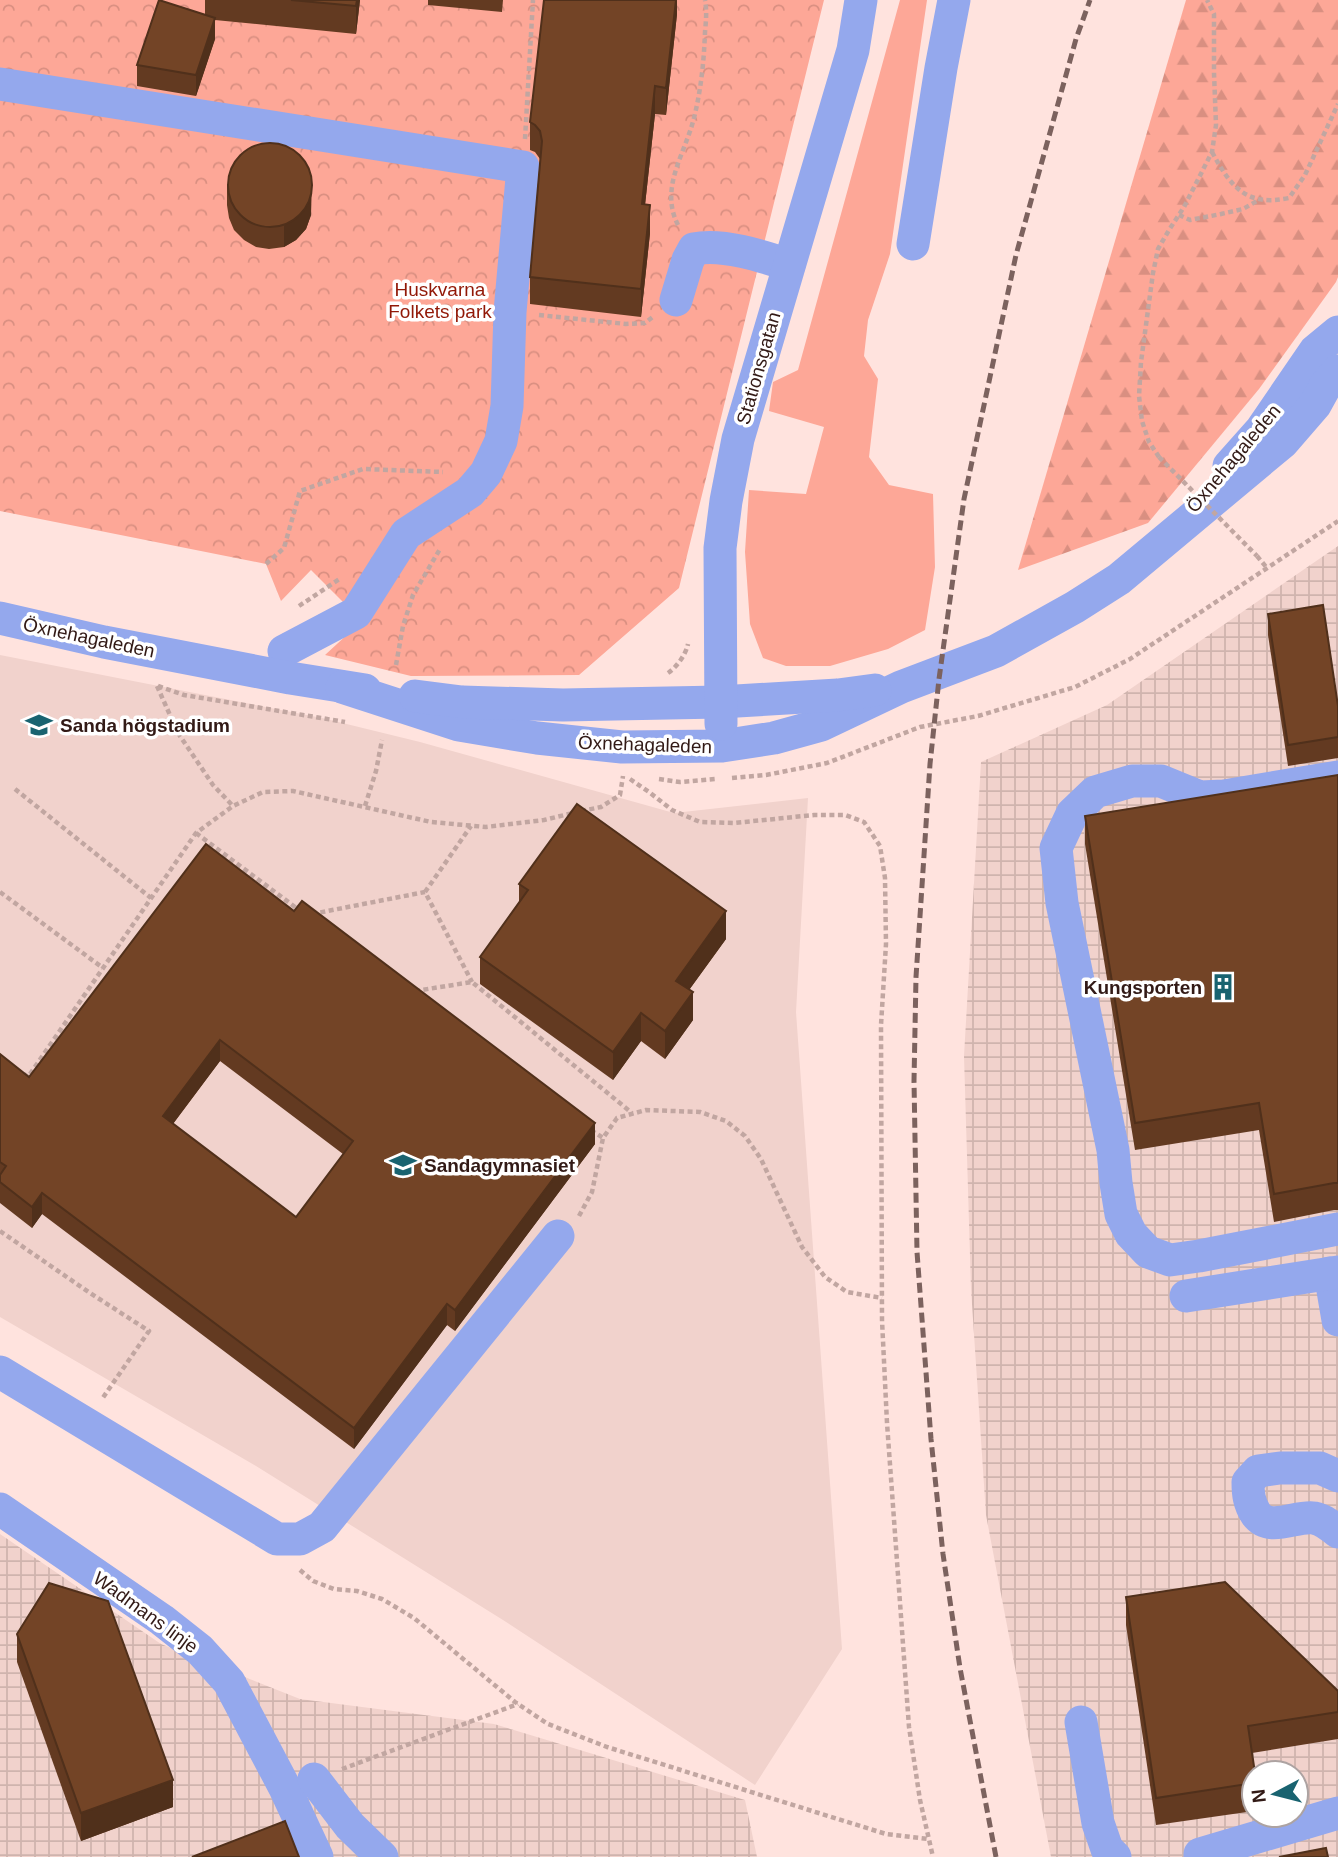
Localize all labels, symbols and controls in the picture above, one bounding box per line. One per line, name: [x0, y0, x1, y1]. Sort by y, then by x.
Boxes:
park label: Huskvarna Folkets park: [388, 279, 492, 322]
street label: Stationsgatan: [732, 309, 785, 427]
street label: Öxnehagaleden: [1182, 400, 1285, 516]
street label: Öxnehagaleden: [21, 613, 157, 662]
school or university icon: Sanda högstadium: [24, 710, 54, 740]
place label: Sanda högstadium: [60, 715, 230, 736]
street label: Öxnehagaleden: [578, 732, 712, 757]
building icon: Kungsporten: [1208, 972, 1238, 1002]
place label: Kungsporten: [1084, 977, 1202, 998]
school or university icon: Sandagymnasiet: [388, 1150, 418, 1180]
place label: Sandagymnasiet: [424, 1155, 576, 1176]
street label: Wadmans linje: [89, 1567, 202, 1657]
north arrow: [1240, 1759, 1310, 1829]
text: N: [1247, 1788, 1270, 1804]

